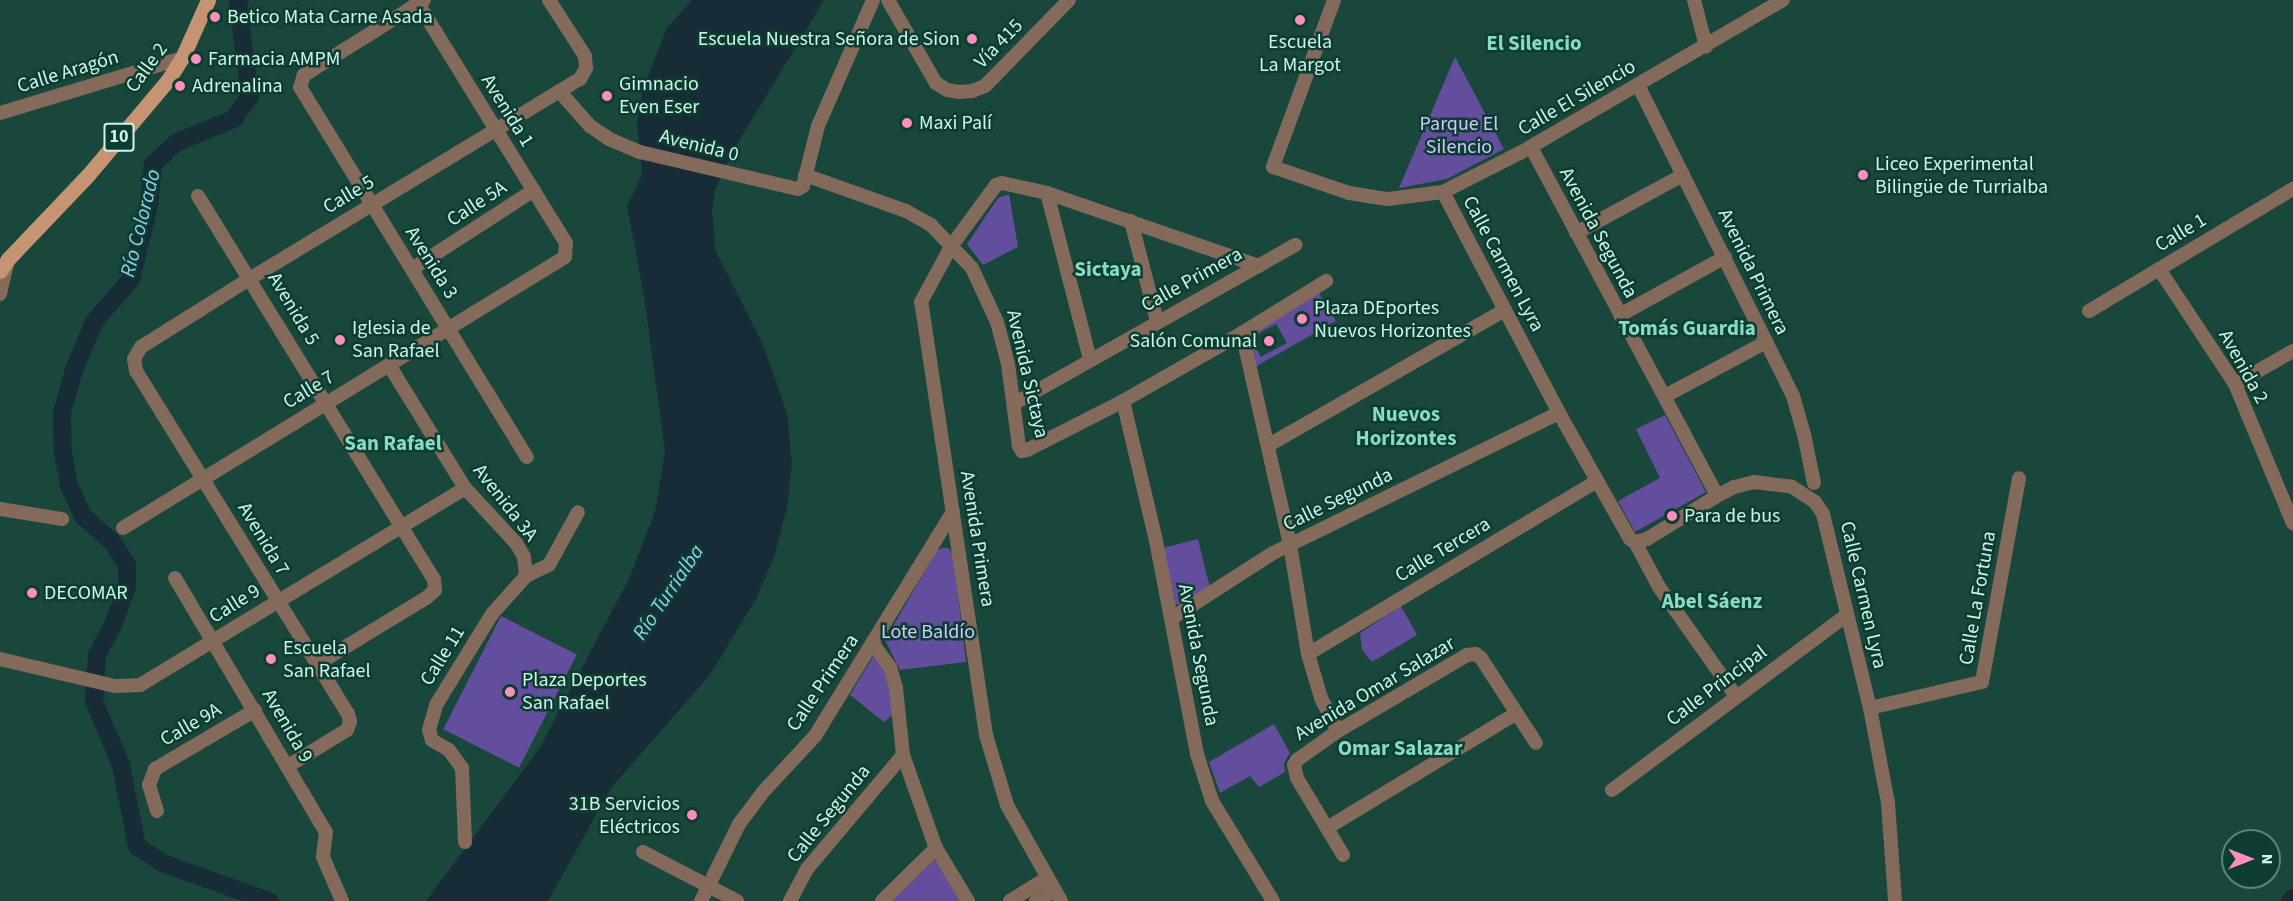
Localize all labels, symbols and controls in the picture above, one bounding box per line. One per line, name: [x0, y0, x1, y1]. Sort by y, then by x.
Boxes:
place label: Betico Mata Carne Asada: [227, 5, 433, 29]
marker: Betico Mata Carne Asada: [208, 10, 222, 24]
marker: Escuela La Margot: [1293, 13, 1307, 27]
street label: Vía 415: [970, 14, 1028, 74]
place label: Escuela Nuestra Señora de Sion: [698, 27, 960, 51]
place label: Escuela La Margot: [1259, 30, 1341, 77]
district label: El Silencio: [1486, 30, 1582, 56]
marker: Escuela Nuestra Señora de Sion: [965, 32, 979, 46]
street label: Calle 2: [121, 38, 173, 98]
street label: Calle Aragón: [14, 45, 122, 99]
place label: Farmacia AMPM: [208, 47, 340, 71]
marker: Farmacia AMPM: [189, 52, 203, 66]
street label: Calle El Silencio: [1514, 55, 1640, 141]
street label: Avenida 1: [475, 70, 539, 152]
place label: Gimnacio Even Eser: [619, 72, 699, 119]
place label: Adrenalina: [192, 74, 283, 98]
marker: Adrenalina: [173, 79, 187, 93]
marker: Gimnacio Even Eser: [600, 89, 614, 103]
place label: Maxi Palí: [919, 111, 992, 135]
park label: Parque El Silencio: [1420, 112, 1498, 159]
marker: Maxi Palí: [900, 116, 914, 130]
road number: 10: [102, 122, 136, 152]
street label: Avenida 0: [657, 125, 741, 167]
place label: Liceo Experimental Bilingüe de Turrialba: [1875, 152, 2048, 199]
street label: Avenida Segunda: [1554, 164, 1642, 302]
water label: Río Colorado: [114, 166, 166, 280]
marker: Liceo Experimental Bilingüe de Turrialba: [1856, 168, 1870, 182]
street label: Calle 5: [319, 170, 379, 220]
street label: Calle 5A: [443, 176, 511, 232]
street label: Calle Carmen Lyra: [1457, 192, 1549, 336]
street label: Avenida Primera: [1712, 205, 1794, 339]
street label: Calle 1: [2151, 208, 2211, 258]
street label: Avenida 3: [399, 222, 463, 304]
street label: Calle Primera: [1137, 242, 1247, 318]
district label: Sictaya: [1074, 256, 1142, 282]
street label: Avenida 5: [262, 268, 324, 350]
place label: Plaza DEportes Nuevos Horizontes: [1314, 296, 1471, 343]
street label: Avenida Sictaya: [1001, 308, 1053, 440]
marker: Plaza DEportes Nuevos Horizontes: [1295, 312, 1309, 326]
district label: Tomás Guardia: [1618, 315, 1756, 341]
place label: Iglesia de San Rafael: [352, 316, 440, 363]
street label: Avenida 2: [2213, 326, 2273, 408]
place label: Salón Comunal: [1130, 329, 1257, 353]
marker: Iglesia de San Rafael: [333, 333, 347, 347]
marker: Salón Comunal: [1262, 334, 1276, 348]
street label: Calle 7: [279, 365, 339, 415]
district label: Nuevos Horizontes: [1356, 401, 1456, 451]
district label: San Rafael: [344, 430, 442, 456]
street label: Avenida 3A: [467, 459, 543, 547]
street label: Calle Segunda: [1279, 463, 1397, 537]
street label: Avenida Primera: [954, 469, 1000, 609]
street label: Avenida 7: [232, 498, 294, 580]
place label: Para de bus: [1684, 504, 1780, 528]
marker: Para de bus: [1665, 509, 1679, 523]
street label: Calle Tercera: [1391, 512, 1495, 588]
street label: Calle Carmen Lyra: [1834, 519, 1892, 671]
street label: Calle La Fortuna: [1954, 529, 2002, 667]
water label: Río Turrialba: [627, 540, 709, 644]
street label: Calle 9: [205, 579, 265, 629]
place label: DECOMAR: [44, 581, 128, 605]
street label: Avenida Segunda: [1172, 582, 1224, 728]
marker: DECOMAR: [25, 586, 39, 600]
district label: Abel Sáenz: [1662, 588, 1762, 614]
park label: Lote Baldío: [881, 620, 975, 644]
street label: Calle 11: [415, 622, 471, 690]
street label: Calle Primera: [782, 630, 864, 736]
street label: Avenida Omar Salazar: [1290, 632, 1460, 746]
place label: Escuela San Rafael: [283, 636, 371, 683]
street label: Calle Principal: [1662, 640, 1772, 732]
marker: Escuela San Rafael: [264, 652, 278, 666]
place label: Plaza Deportes San Rafael: [522, 668, 647, 715]
street label: Avenida 9: [256, 685, 318, 767]
marker: Plaza Deportes San Rafael: [503, 685, 517, 699]
street label: Calle 9A: [156, 698, 226, 752]
district label: Omar Salazar: [1338, 735, 1462, 761]
street label: Calle Segunda: [782, 760, 876, 868]
place label: 31B Servicios Eléctricos: [569, 792, 680, 839]
marker: 31B Servicios Eléctricos: [685, 808, 699, 822]
north arrow: [2221, 829, 2281, 889]
text: N: [2256, 854, 2278, 864]

